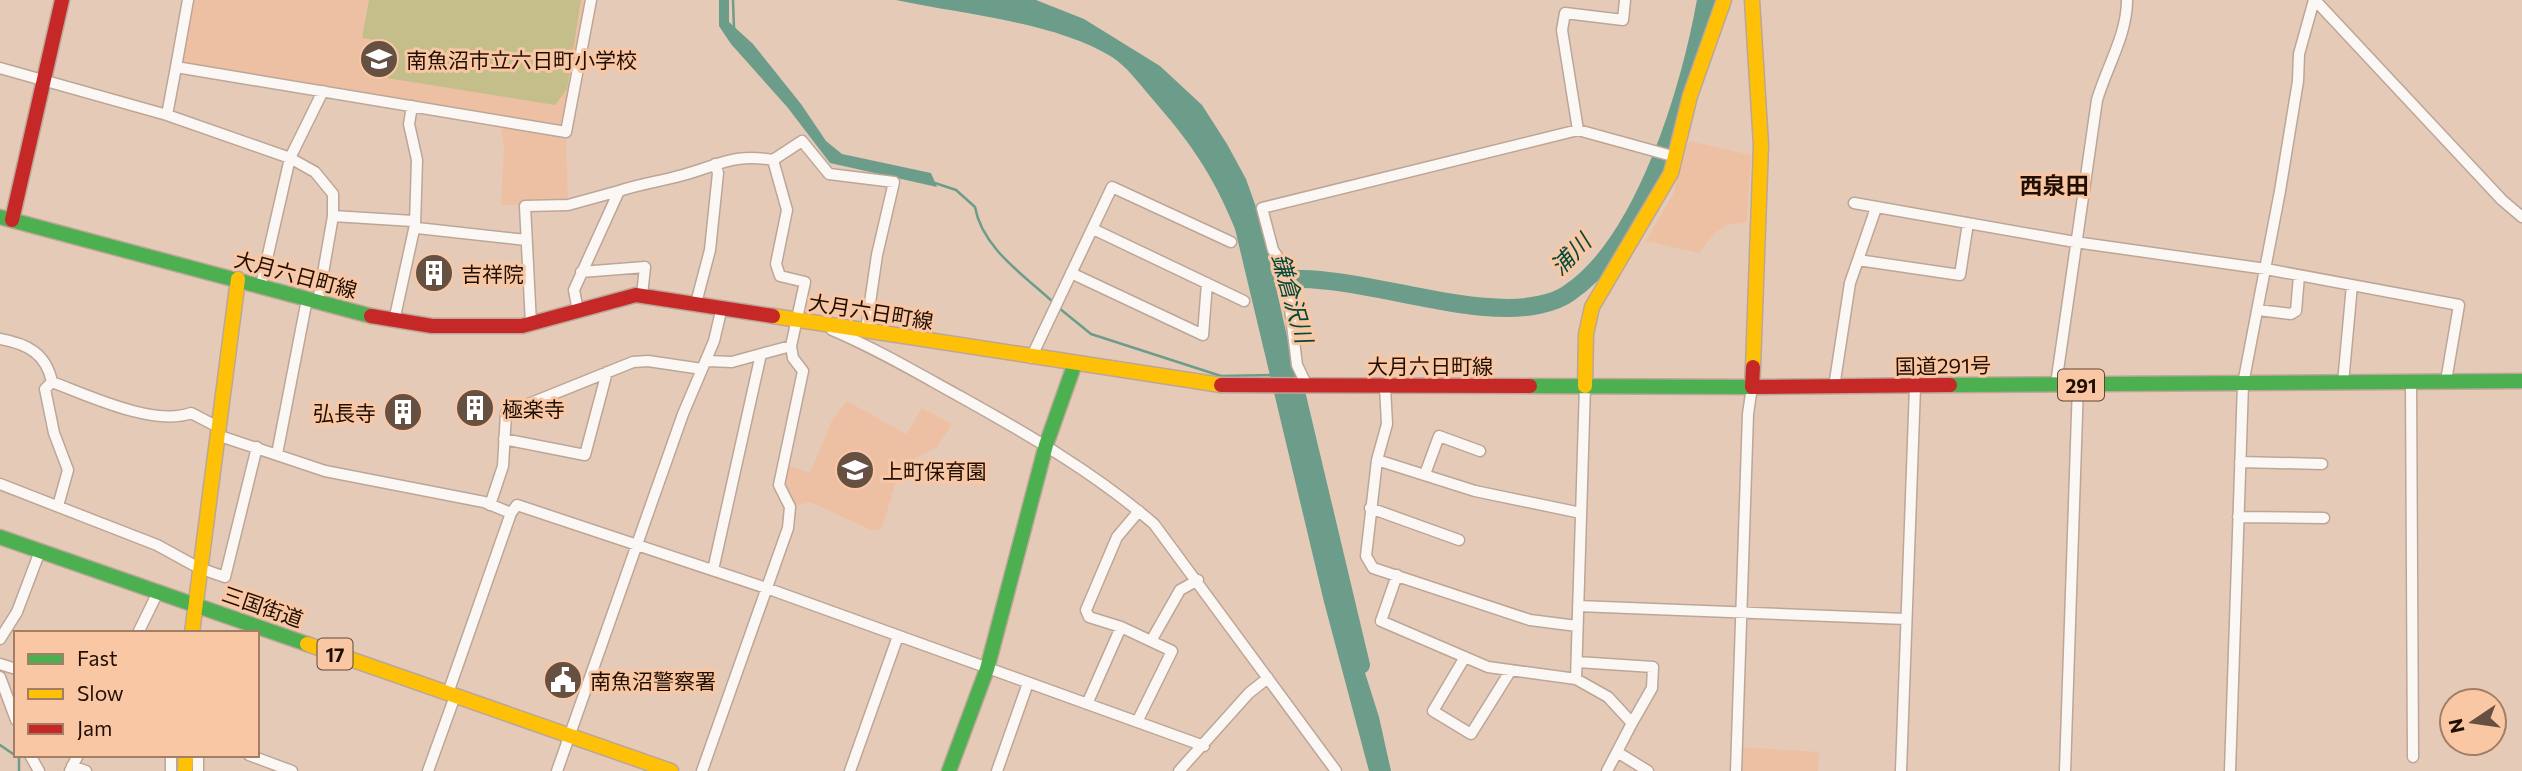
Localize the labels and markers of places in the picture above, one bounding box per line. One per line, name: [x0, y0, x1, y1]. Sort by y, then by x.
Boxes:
school or university icon: 南魚沼市立六日町小学校: [358, 38, 400, 80]
place label: 南魚沼市立六日町小学校: [406, 47, 637, 72]
building icon: 吉祥院: [413, 252, 455, 294]
place label: 吉祥院: [461, 261, 524, 286]
building icon: 極楽寺: [454, 387, 496, 429]
building icon: 弘長寺: [382, 391, 424, 433]
place label: 極楽寺: [502, 396, 565, 421]
place label: 弘長寺: [313, 400, 376, 425]
school or university icon: 上町保育園: [834, 449, 876, 491]
place label: 上町保育園: [882, 458, 987, 483]
public building icon: 南魚沼警察署: [542, 659, 584, 701]
place label: 南魚沼警察署: [590, 668, 716, 693]

